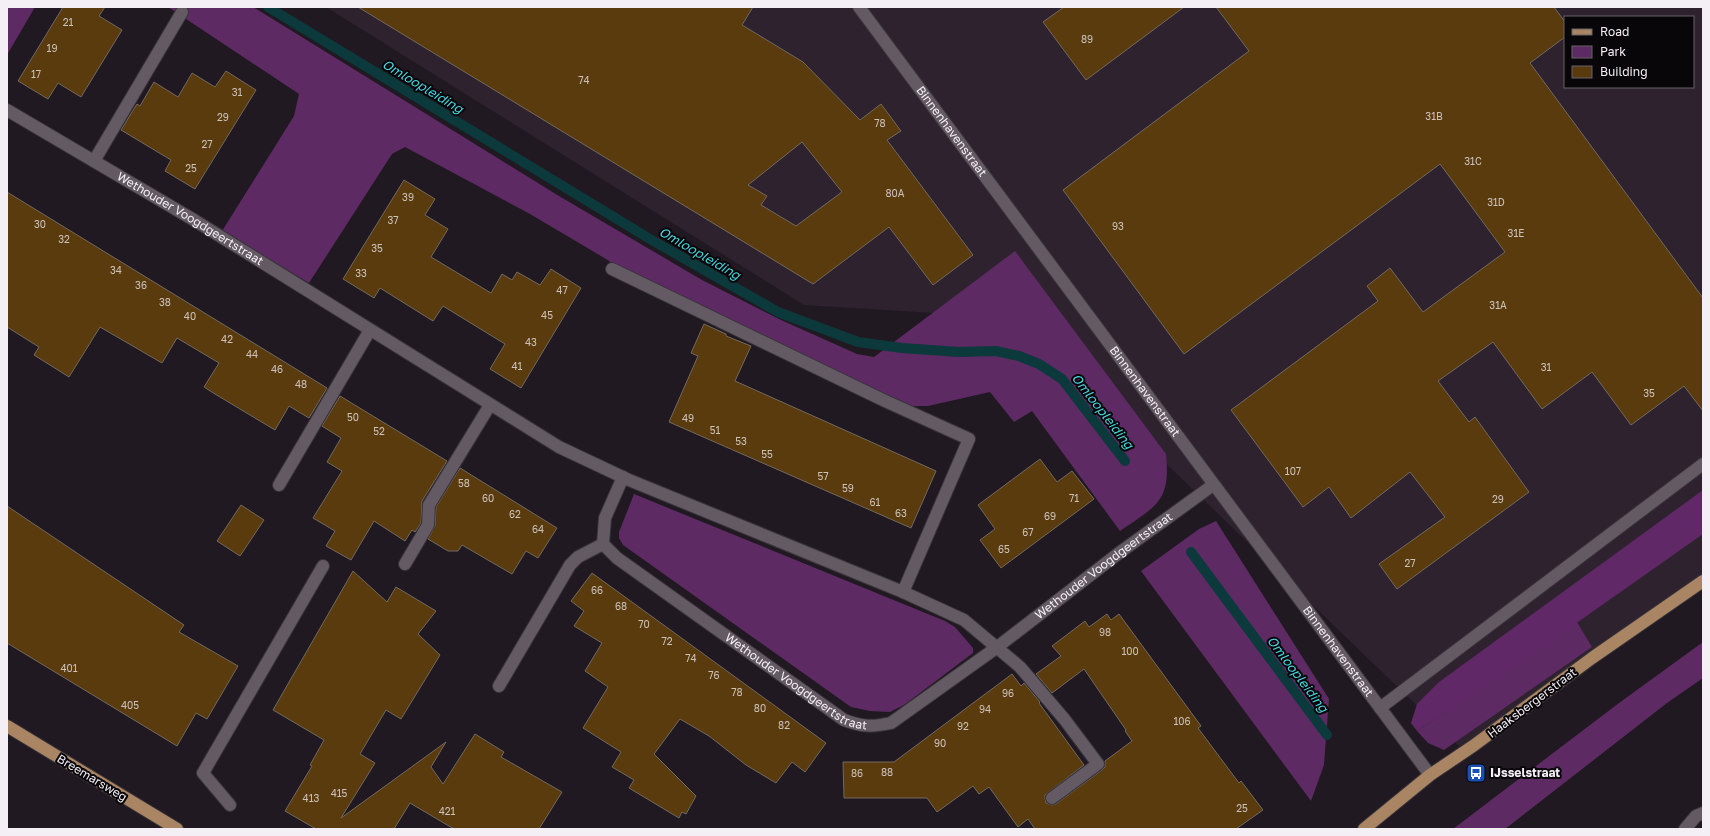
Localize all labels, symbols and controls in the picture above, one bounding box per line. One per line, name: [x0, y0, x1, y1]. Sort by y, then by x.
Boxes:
house number: 21: [63, 16, 73, 28]
legend: [1564, 16, 1694, 88]
text: Road: [1600, 24, 1629, 39]
house number: 89: [1081, 33, 1093, 45]
house number: 19: [47, 42, 57, 54]
text: Park: [1600, 44, 1626, 59]
water label: Omloopleiding: [380, 56, 467, 117]
text: Building: [1600, 64, 1648, 79]
house number: 17: [31, 68, 41, 80]
house number: 74: [578, 74, 590, 86]
street label: Binnenhavenstraat: [913, 83, 991, 180]
house number: 31: [232, 86, 242, 98]
house number: 31B: [1425, 110, 1443, 122]
house number: 29: [217, 111, 229, 123]
house number: 78: [874, 117, 886, 129]
house number: 27: [201, 138, 213, 150]
house number: 31C: [1464, 155, 1482, 167]
house number: 25: [185, 162, 197, 174]
street label: Wethouder Voogdgeertstraat: [114, 168, 267, 268]
house number: 80A: [886, 187, 905, 199]
house number: 39: [402, 191, 414, 203]
house number: 31D: [1487, 196, 1505, 208]
house number: 37: [387, 214, 399, 226]
house number: 30: [34, 218, 46, 230]
house number: 93: [1112, 220, 1124, 232]
water label: Omloopleiding: [656, 223, 744, 283]
house number: 31E: [1508, 227, 1524, 239]
house number: 32: [58, 233, 70, 245]
house number: 35: [371, 242, 383, 254]
house number: 34: [110, 264, 122, 276]
house number: 33: [355, 267, 367, 279]
house number: 36: [135, 279, 147, 291]
house number: 47: [556, 284, 568, 296]
house number: 38: [159, 296, 171, 308]
house number: 31A: [1489, 299, 1507, 311]
house number: 45: [541, 309, 553, 321]
house number: 40: [184, 310, 196, 322]
house number: 42: [221, 333, 233, 345]
house number: 43: [525, 336, 537, 348]
street label: Binnenhavenstraat: [1107, 343, 1184, 440]
house number: 44: [246, 348, 258, 360]
house number: 41: [512, 360, 523, 372]
house number: 31: [1541, 361, 1551, 373]
house number: 46: [271, 363, 283, 375]
water label: Omloopleiding: [1069, 370, 1138, 453]
house number: 48: [295, 378, 307, 390]
house number: 35: [1643, 387, 1655, 399]
house number: 50: [347, 411, 359, 423]
house number: 49: [682, 412, 694, 424]
house number: 51: [710, 424, 720, 436]
house number: 52: [373, 425, 385, 437]
house number: 53: [735, 435, 747, 447]
house number: 55: [761, 448, 773, 460]
house number: 107: [1285, 465, 1301, 477]
house number: 57: [817, 470, 829, 482]
house number: 58: [458, 477, 470, 489]
house number: 59: [842, 482, 854, 494]
house number: 60: [482, 492, 494, 504]
house number: 71: [1069, 492, 1079, 504]
house number: 29: [1492, 493, 1504, 505]
house number: 61: [870, 496, 881, 508]
house number: 63: [895, 507, 907, 519]
house number: 62: [509, 508, 521, 520]
street label: Wethouder Voogdgeertstraat: [1032, 509, 1175, 622]
house number: 69: [1044, 510, 1056, 522]
house number: 64: [532, 523, 544, 535]
house number: 67: [1022, 526, 1034, 538]
house number: 65: [998, 543, 1010, 555]
house number: 27: [1404, 557, 1416, 569]
house number: 66: [591, 584, 603, 596]
house number: 68: [615, 600, 627, 612]
street label: Binnenhavenstraat: [1300, 603, 1377, 700]
house number: 70: [638, 618, 650, 630]
house number: 98: [1099, 626, 1111, 638]
street label: Wethouder Voogdgeertstraat: [722, 629, 868, 733]
water label: Omloopleiding: [1264, 633, 1332, 716]
house number: 72: [661, 635, 673, 647]
house number: 100: [1121, 645, 1139, 657]
house number: 74: [685, 652, 697, 664]
house number: 401: [60, 662, 78, 674]
street label: Haaksbergerstraat: [1484, 664, 1579, 741]
house number: 76: [708, 669, 720, 681]
house number: 78: [731, 686, 743, 698]
house number: 96: [1002, 687, 1014, 699]
house number: 405: [121, 699, 139, 711]
house number: 80: [754, 702, 766, 714]
house number: 94: [979, 703, 991, 715]
house number: 106: [1173, 715, 1191, 727]
house number: 82: [778, 719, 790, 731]
house number: 92: [957, 720, 969, 732]
house number: 90: [934, 737, 946, 749]
street label: Breemarsweg: [55, 751, 130, 804]
bus stop icon: IJsselstraat: [1465, 762, 1487, 784]
place label: IJsselstraat: [1490, 765, 1560, 780]
house number: 88: [881, 766, 893, 778]
house number: 86: [851, 767, 863, 779]
house number: 415: [331, 787, 348, 799]
house number: 413: [303, 792, 320, 804]
house number: 25: [1236, 802, 1248, 814]
house number: 421: [439, 805, 456, 817]

